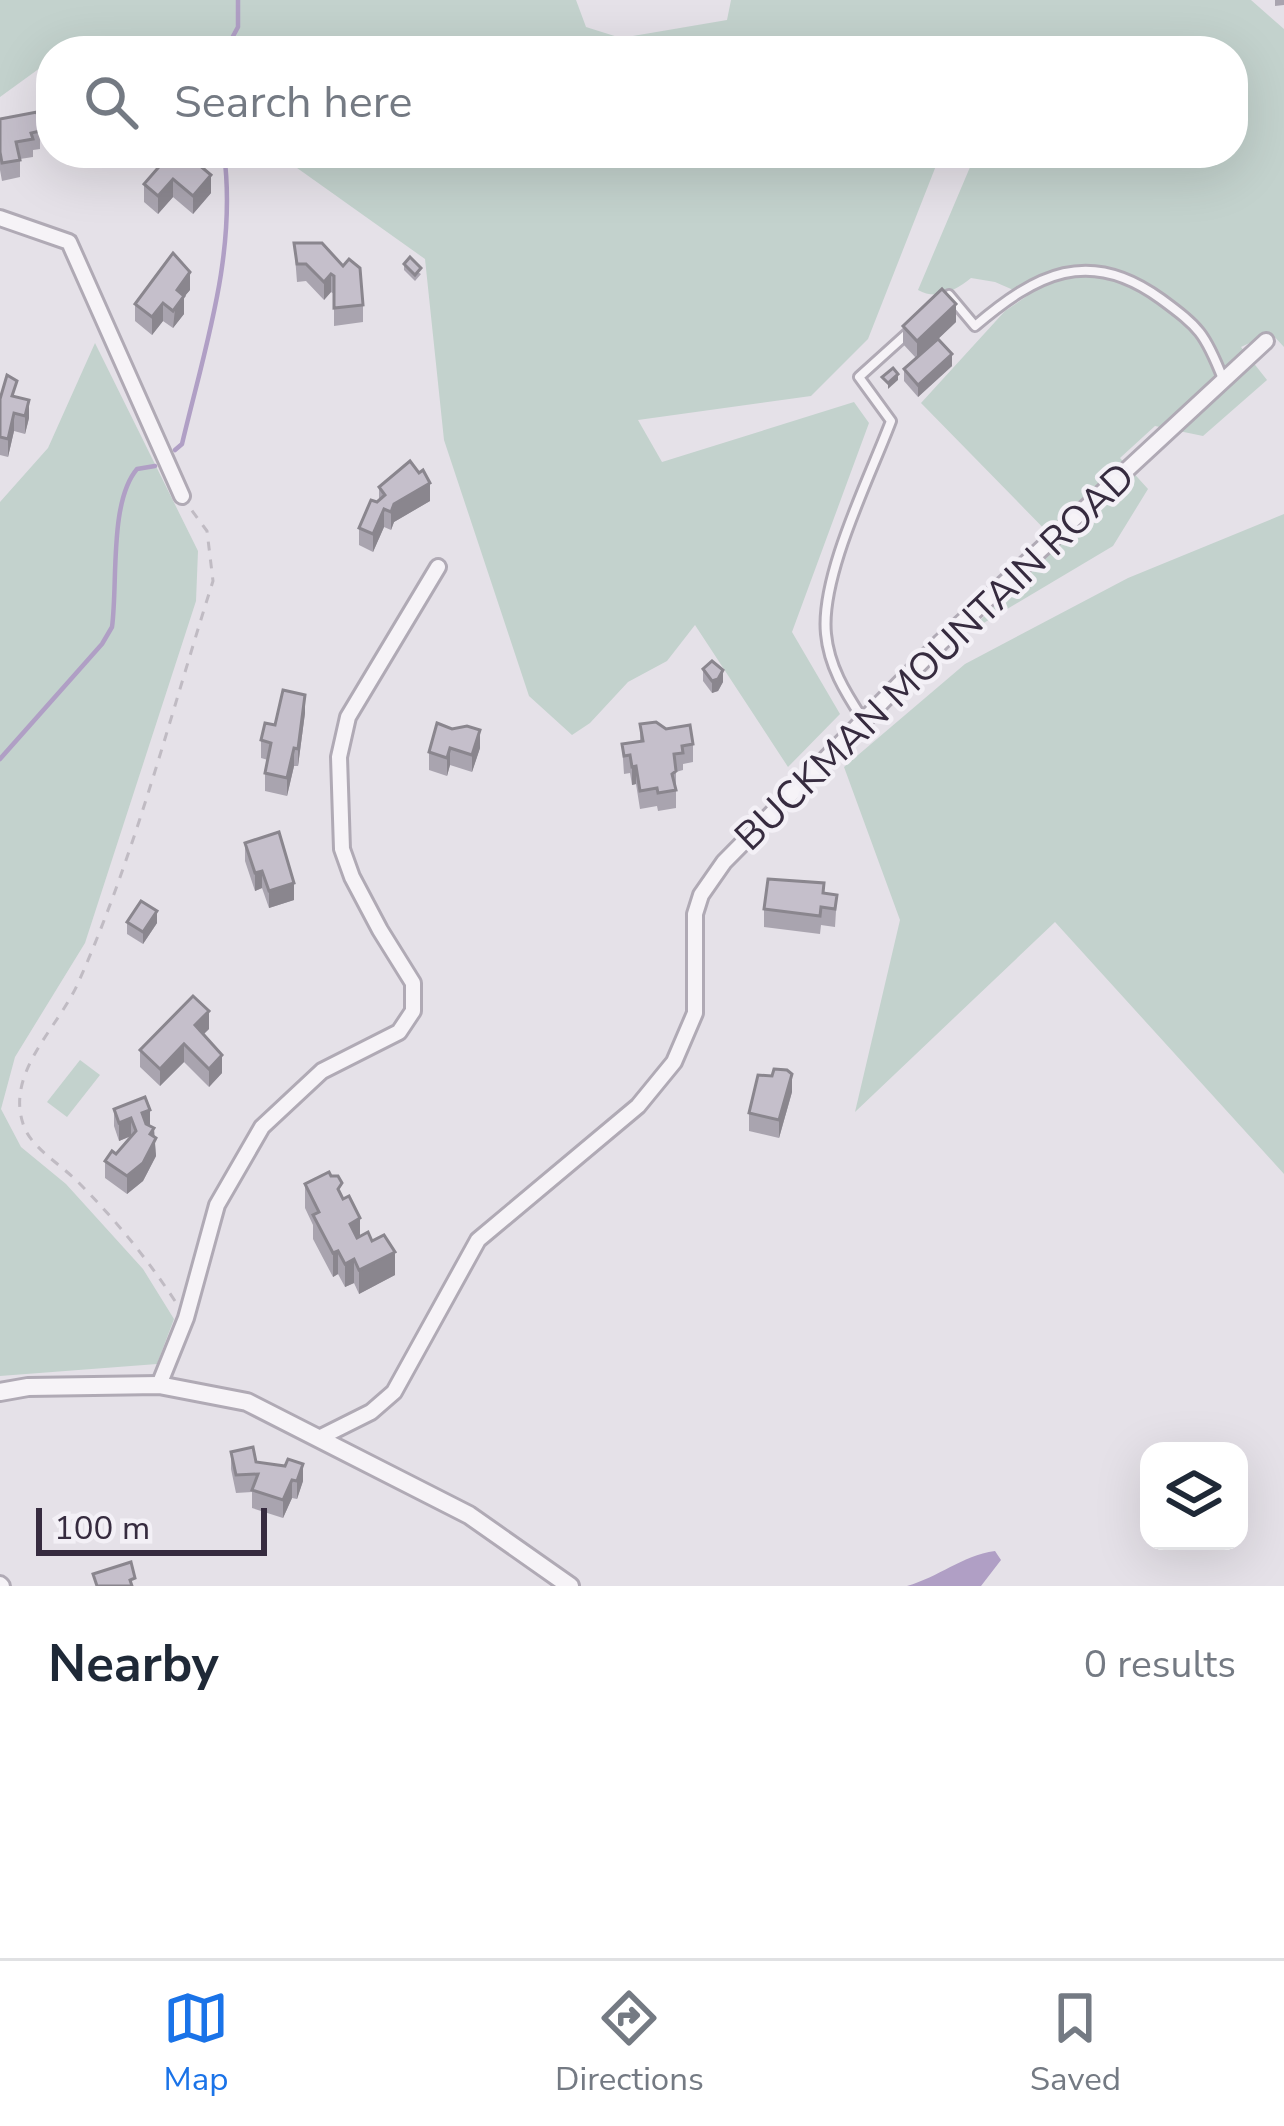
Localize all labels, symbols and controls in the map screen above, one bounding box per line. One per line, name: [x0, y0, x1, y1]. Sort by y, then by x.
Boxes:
search box: [36, 36, 1248, 168]
icon: search: [78, 69, 144, 135]
text: Search here: [174, 72, 413, 133]
street label: BUCKMAN MOUNTAIN ROAD: [723, 451, 1147, 863]
map controls: [1140, 1442, 1248, 1550]
button: layers: [1140, 1442, 1248, 1550]
scale bar: [36, 1502, 267, 1555]
text: 100 m: [54, 1506, 150, 1551]
text: Nearby: [48, 1629, 219, 1699]
text: 0 results: [1084, 1638, 1236, 1691]
tab: Map: [163, 1985, 229, 2102]
tab: Directions: [555, 1985, 704, 2102]
tab: Saved: [1030, 1985, 1121, 2102]

